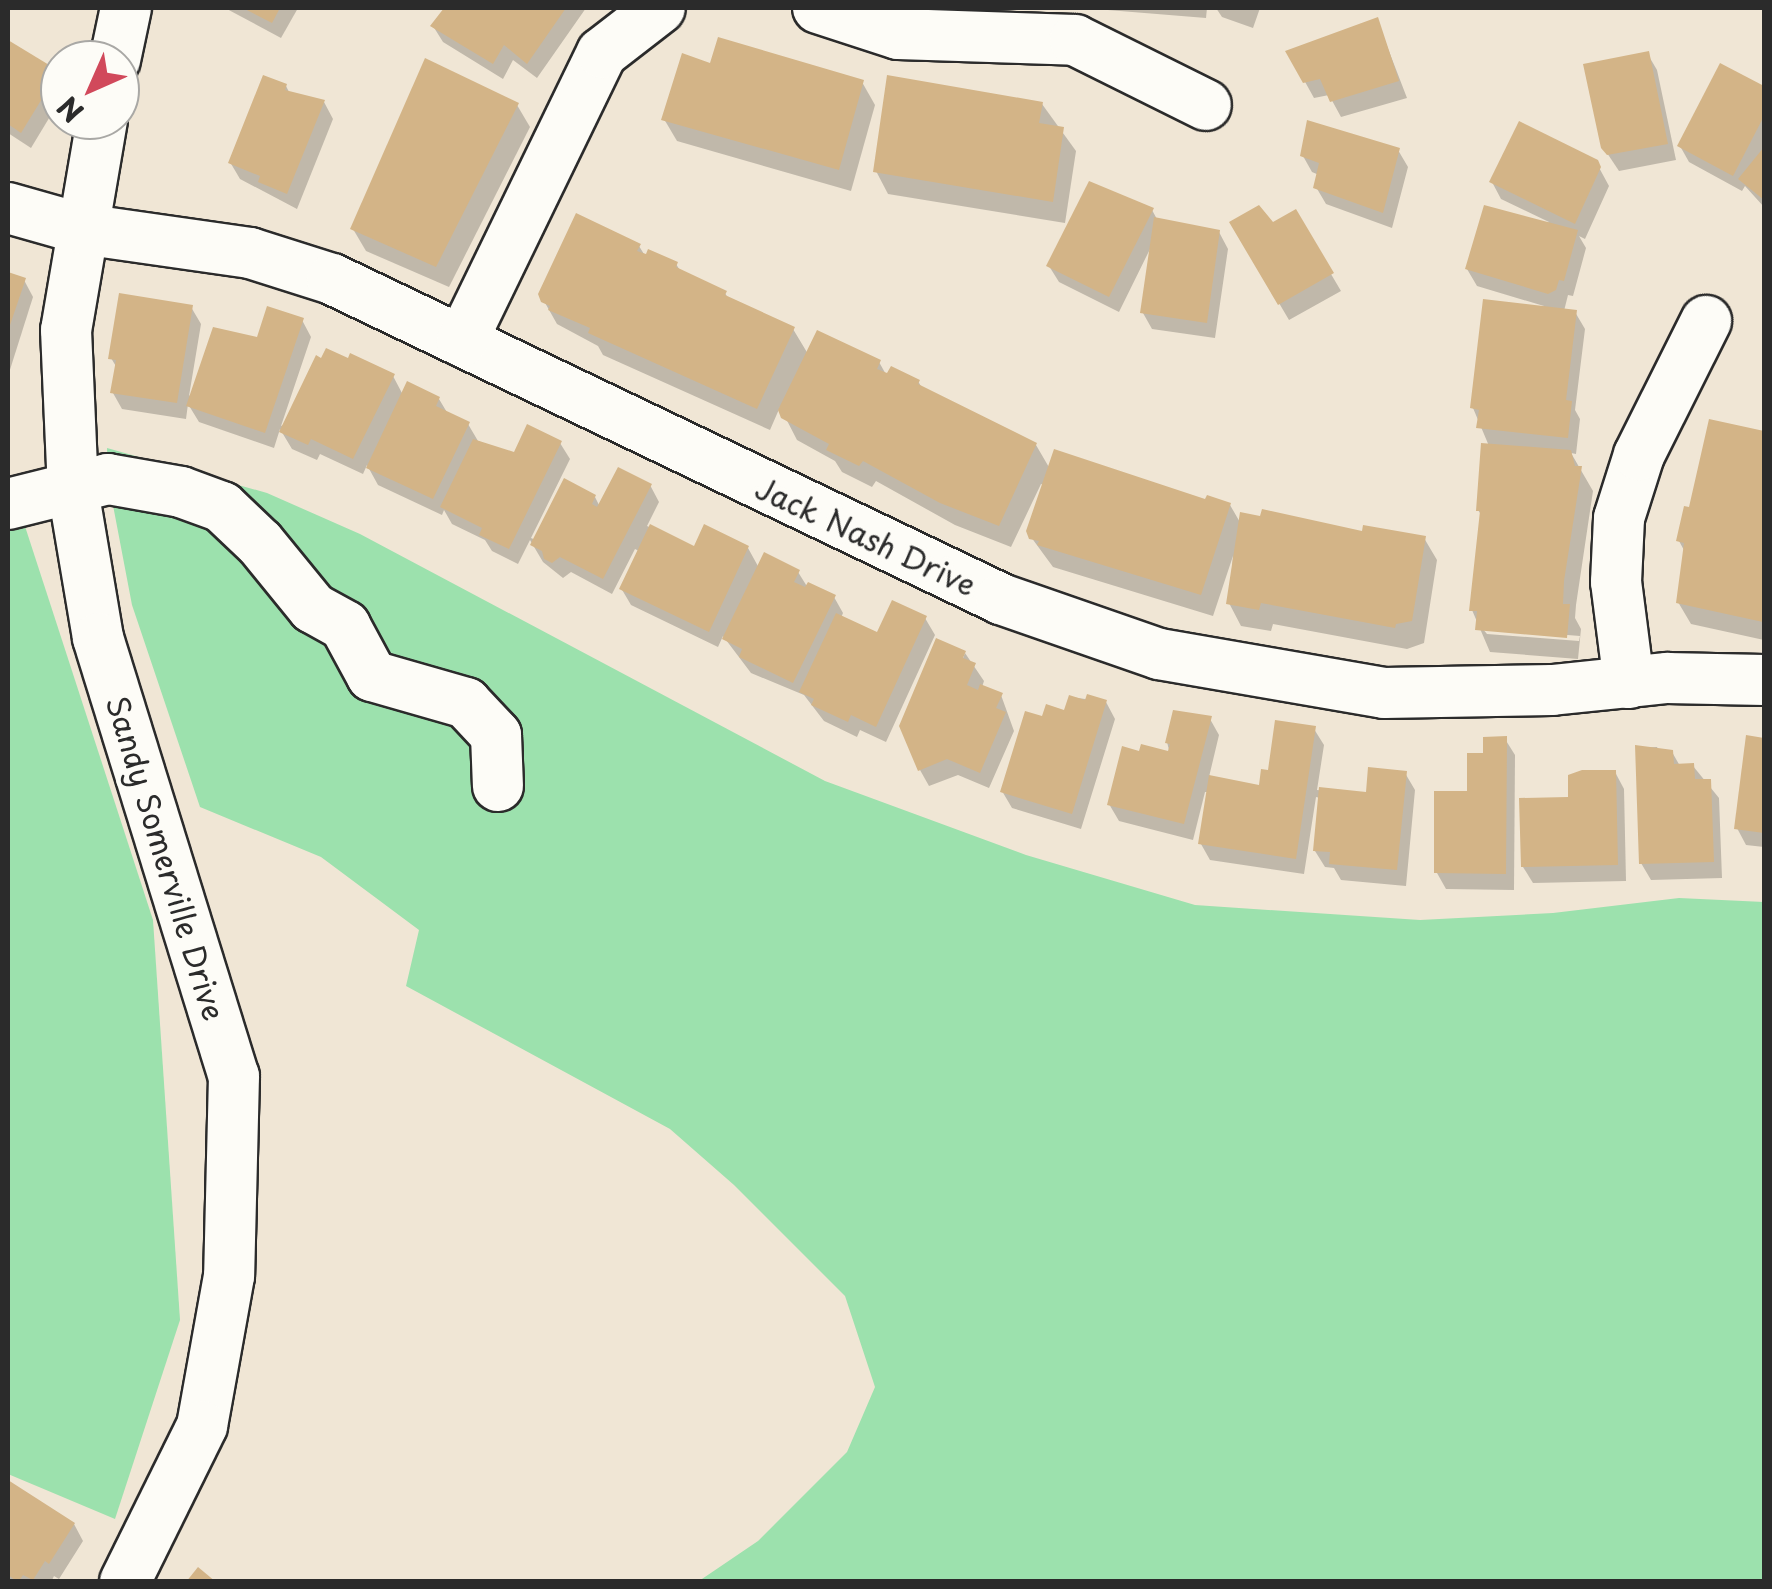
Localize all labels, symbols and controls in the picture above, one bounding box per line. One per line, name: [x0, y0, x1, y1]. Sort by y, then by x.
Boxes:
north arrow: [40, 40, 140, 140]
text: N: [47, 87, 93, 133]
street label: Jack Nash Drive: [750, 469, 982, 603]
street label: Sandy Somerville Drive: [99, 692, 233, 1024]

